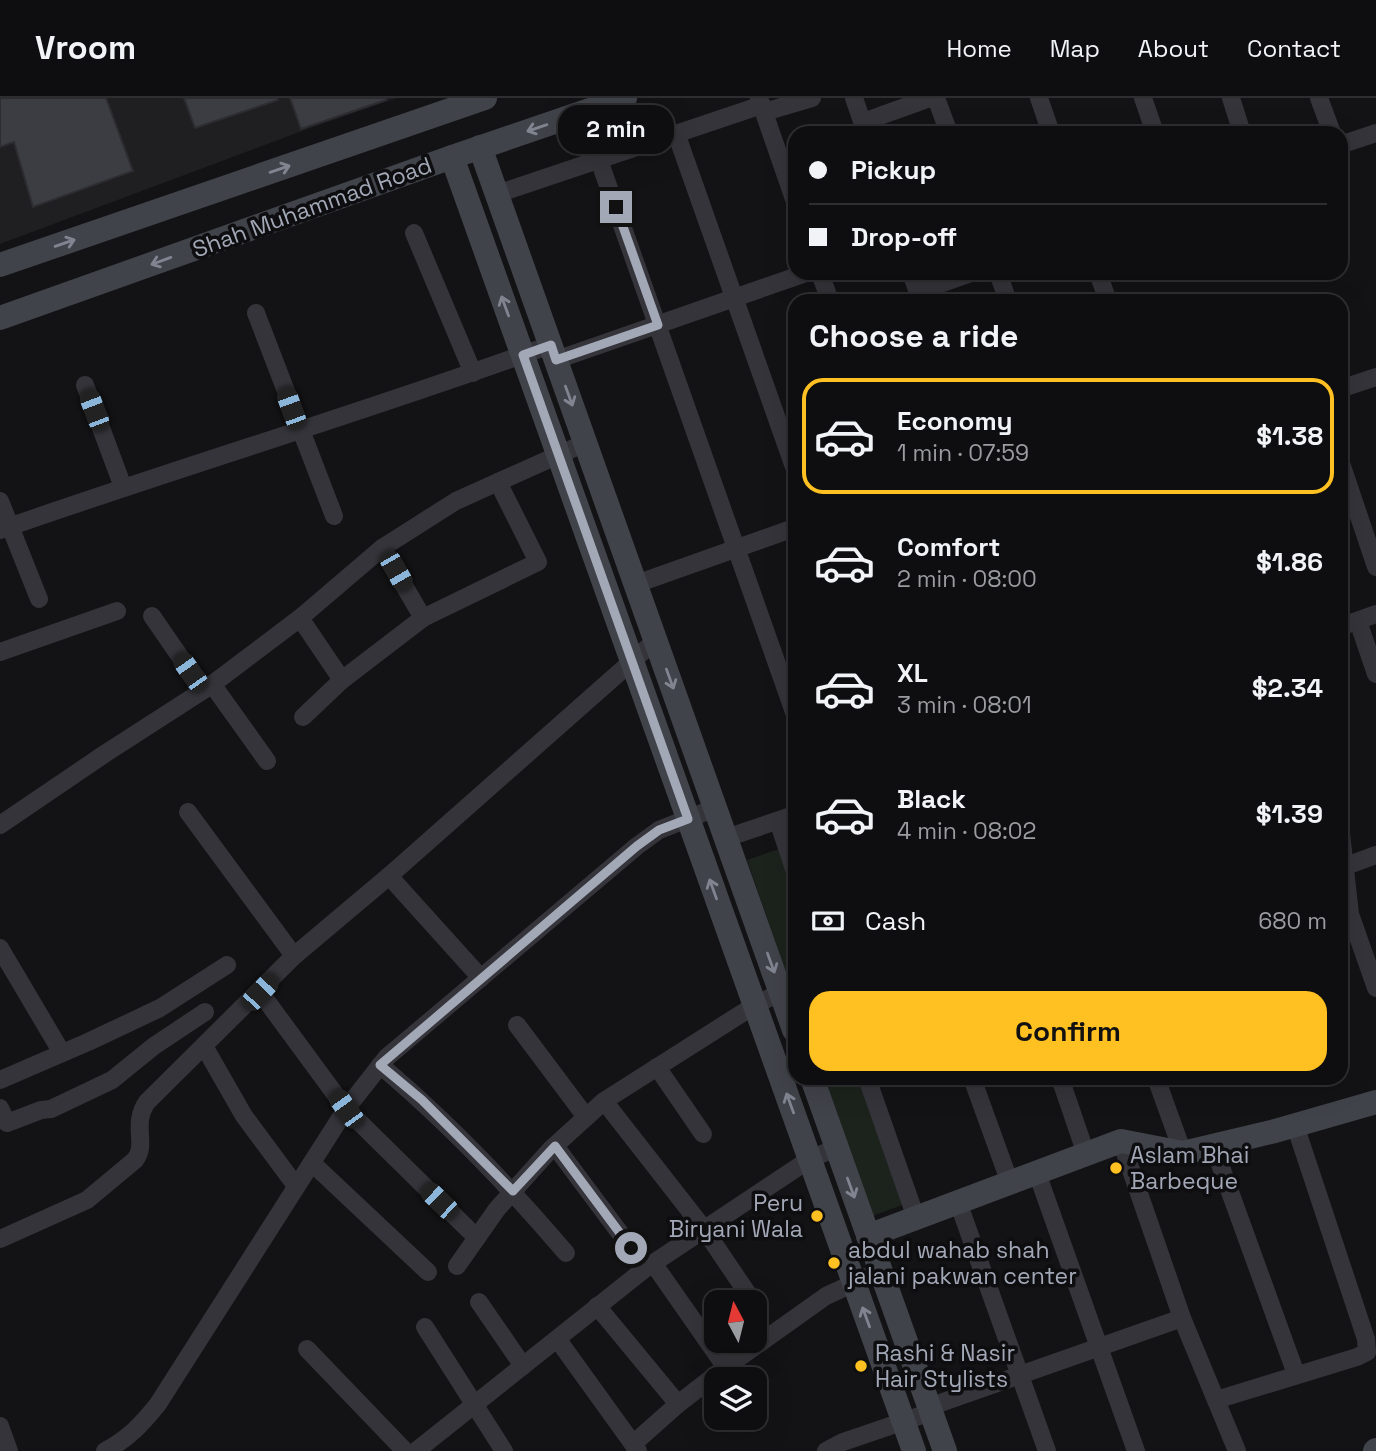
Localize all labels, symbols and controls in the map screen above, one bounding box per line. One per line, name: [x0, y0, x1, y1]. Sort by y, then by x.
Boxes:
text: Vroom: [35, 27, 136, 69]
text: Home: [946, 33, 1012, 64]
text: Map: [1050, 33, 1100, 64]
text: About: [1138, 33, 1209, 64]
text: Contact: [1247, 33, 1341, 64]
callout: 2 min: [558, 105, 674, 154]
text: 2 min: [586, 114, 646, 144]
one-way arrow: [526, 123, 548, 135]
street label: Shah Muhammad Road: [188, 150, 436, 264]
text: Pickup: [851, 153, 936, 187]
one-way arrow: [268, 162, 290, 174]
route end: [600, 191, 632, 223]
text: Drop-off: [851, 220, 957, 254]
one-way arrow: [53, 236, 75, 248]
one-way arrow: [150, 256, 172, 268]
one-way arrow: [498, 295, 510, 317]
text: Choose a ride: [809, 316, 1019, 356]
car: [274, 385, 309, 431]
one-way arrow: [563, 385, 576, 406]
car: [77, 387, 112, 433]
text: Economy: [897, 404, 1013, 438]
icon: car: [813, 405, 876, 468]
text: $1.38: [1256, 419, 1323, 453]
text: 1 min · 07:59: [897, 438, 1029, 468]
text: Comfort: [897, 530, 1000, 564]
icon: car: [813, 531, 876, 594]
text: $1.86: [1256, 545, 1323, 579]
car: [377, 548, 416, 594]
text: 2 min · 08:00: [897, 564, 1037, 594]
car: [170, 649, 211, 695]
text: XL: [897, 656, 928, 690]
icon: car: [813, 657, 876, 720]
one-way arrow: [665, 668, 677, 690]
text: $2.34: [1252, 671, 1323, 705]
text: 3 min · 08:01: [897, 690, 1032, 720]
text: Black: [897, 782, 966, 816]
icon: car: [813, 783, 876, 846]
text: $1.39: [1256, 797, 1323, 831]
text: 4 min · 08:02: [897, 816, 1036, 846]
one-way arrow: [706, 879, 718, 901]
icon: cash: [809, 902, 847, 940]
text: Cash: [865, 904, 926, 938]
text: 680 m: [1258, 906, 1327, 936]
one-way arrow: [765, 952, 778, 974]
car: [238, 969, 283, 1015]
button: Confirm: [809, 991, 1327, 1071]
car: [326, 1086, 367, 1132]
one-way arrow: [783, 1093, 795, 1115]
place label: Aslam Bhai Barbeque: [1130, 1140, 1249, 1196]
marker: Aslam Bhai Barbeque: [1108, 1160, 1124, 1176]
one-way arrow: [846, 1177, 858, 1199]
car: [417, 1179, 462, 1223]
place label: Peru Biryani Wala: [669, 1188, 803, 1244]
marker: Peru Biryani Wala: [809, 1208, 825, 1224]
route start: [615, 1232, 647, 1264]
place label: abdul wahab shah jalani pakwan center: [847, 1235, 1077, 1291]
marker: abdul wahab shah jalani pakwan center: [826, 1255, 842, 1271]
north arrow: [704, 1290, 766, 1353]
map controls: [704, 1290, 767, 1430]
one-way arrow: [859, 1307, 872, 1329]
place label: Rashi & Nasir Hair Stylists: [875, 1338, 1015, 1394]
marker: Rashi & Nasir Hair Stylists: [853, 1358, 869, 1374]
button: layers: [704, 1367, 767, 1430]

